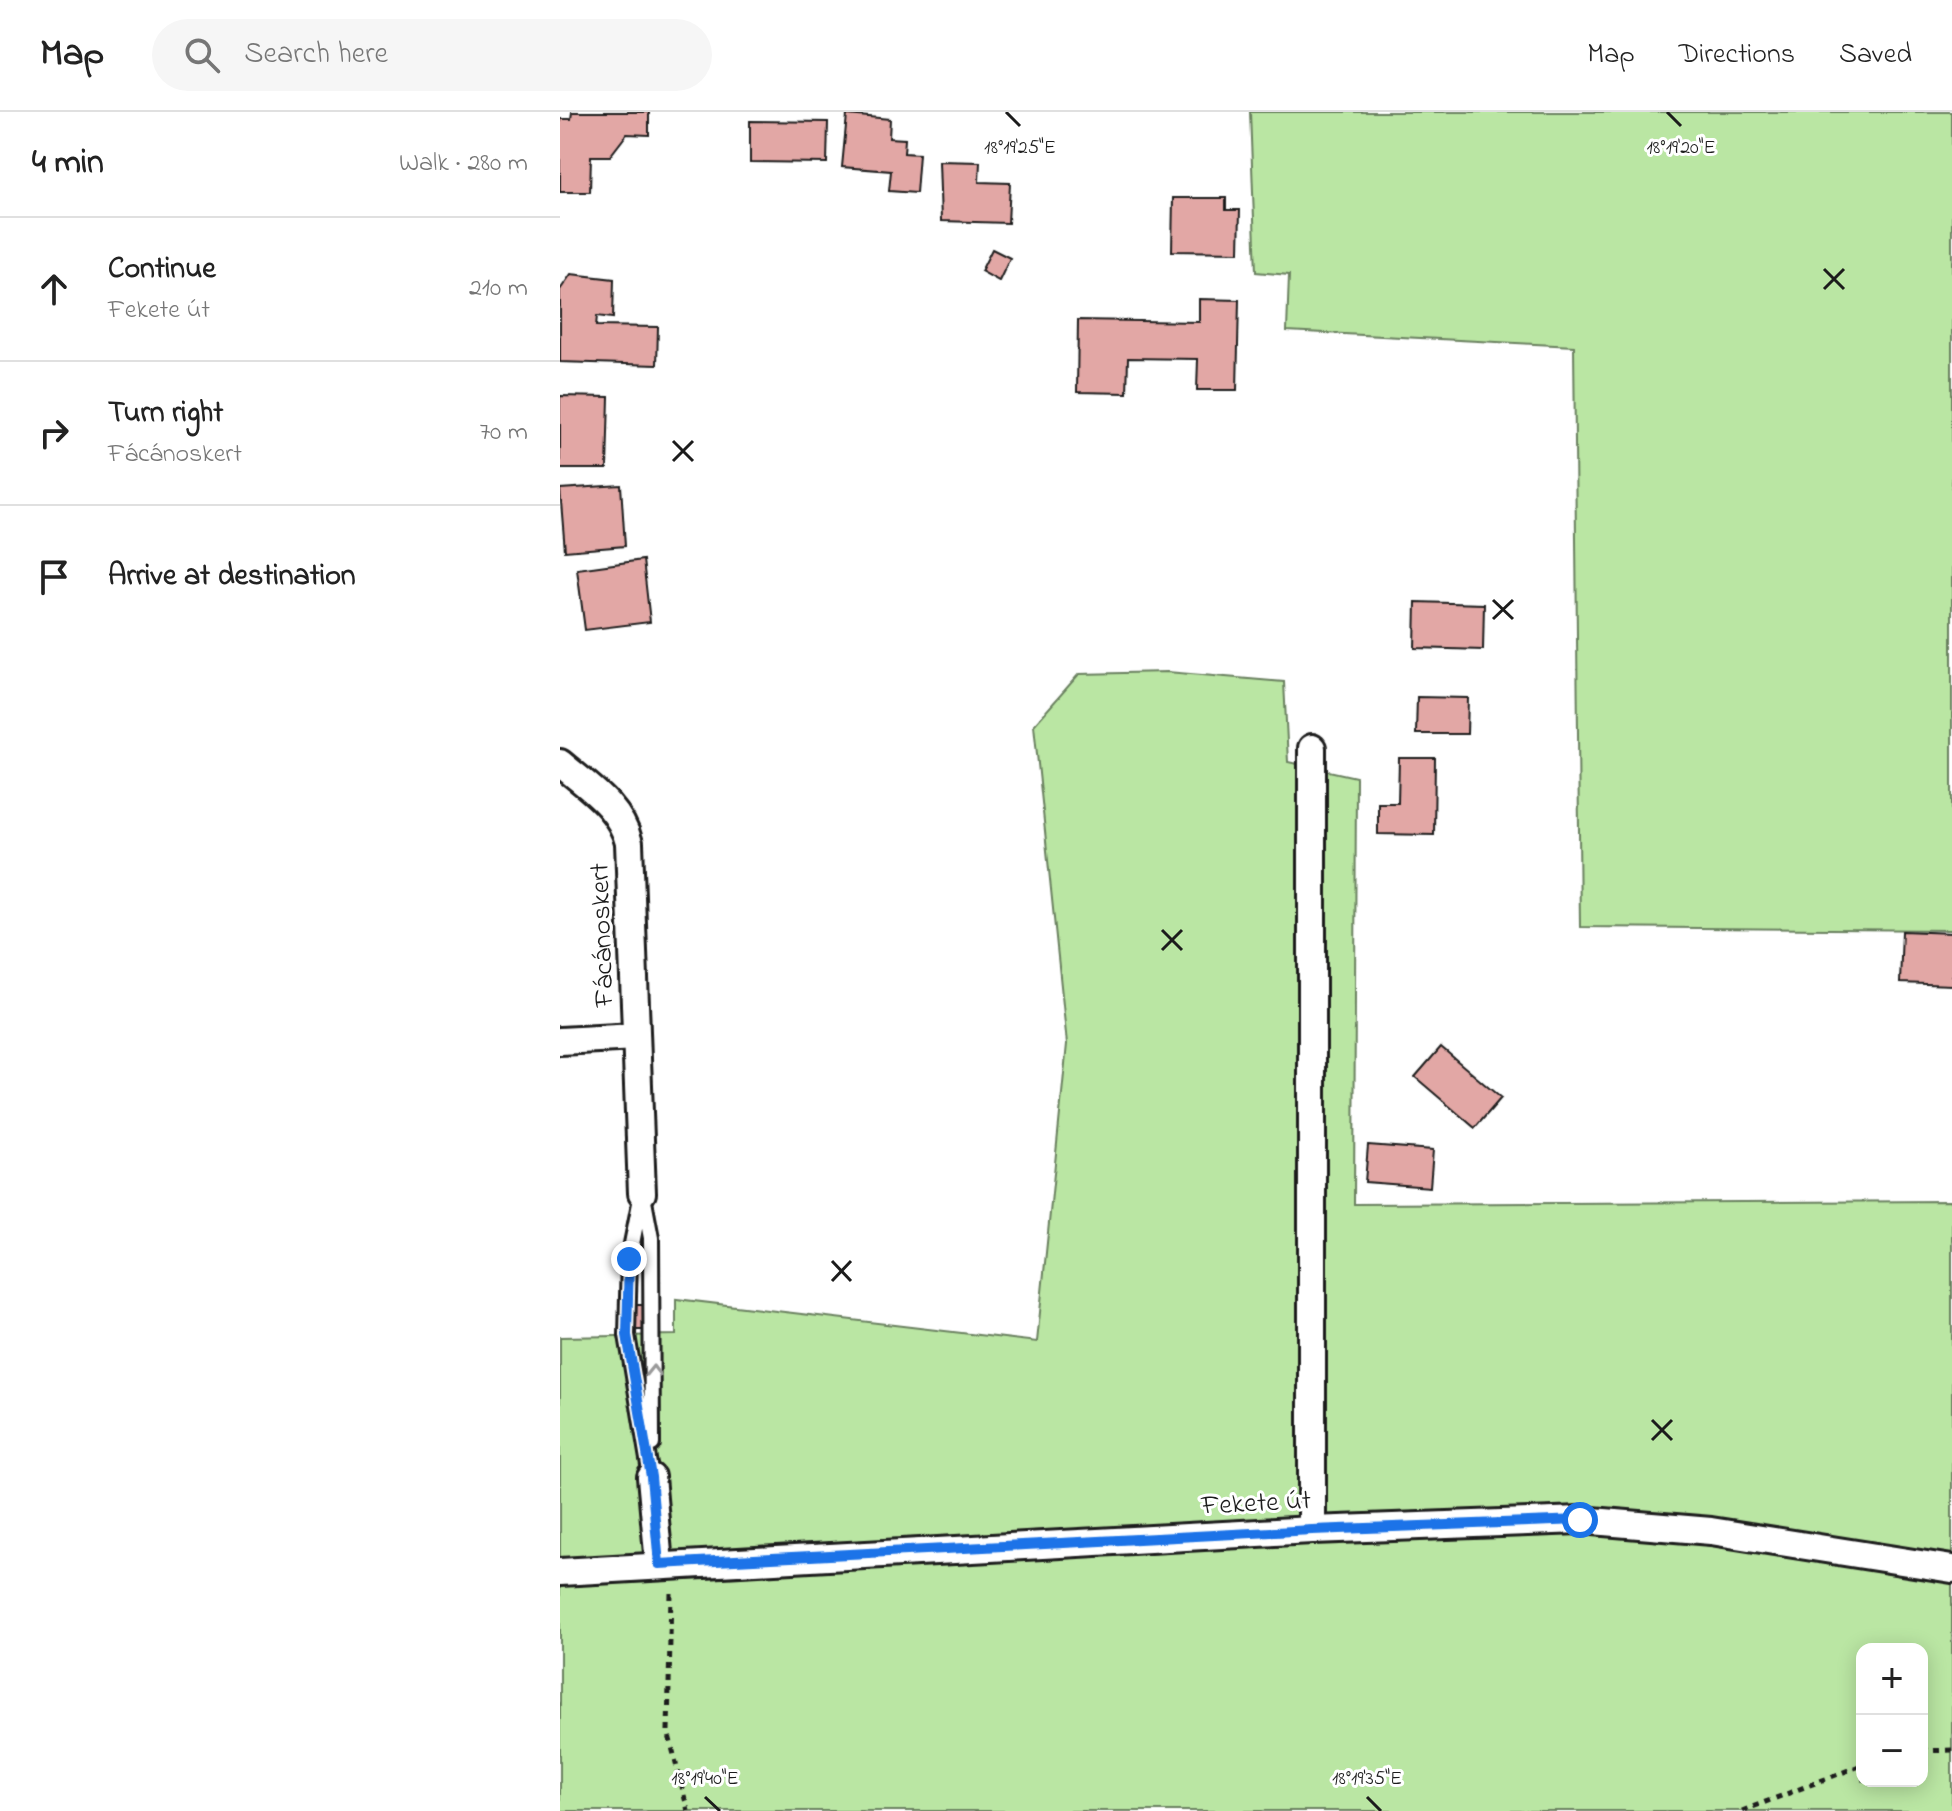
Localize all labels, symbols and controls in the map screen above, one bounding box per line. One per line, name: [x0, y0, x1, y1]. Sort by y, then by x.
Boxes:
search box: [152, 19, 712, 91]
text: Map: [40, 27, 104, 83]
icon: search: [180, 33, 224, 77]
text: Search here: [244, 33, 388, 77]
text: Map: [1587, 35, 1635, 76]
text: Directions: [1679, 35, 1795, 76]
text: Saved: [1839, 35, 1912, 76]
text: 18°19'25"E: [984, 134, 1056, 163]
text: 18°19'20"E: [1646, 134, 1716, 163]
text: 4 min: [32, 139, 104, 189]
text: Walk · 280 m: [399, 145, 528, 183]
text: Continue: [108, 248, 216, 292]
icon: ahead: [32, 267, 76, 311]
text: 210 m: [469, 270, 528, 308]
text: Fekete út: [108, 292, 210, 330]
text: Turn right: [108, 392, 223, 436]
icon: right: [32, 411, 76, 455]
text: 70 m: [479, 414, 528, 452]
text: Fácánoskert: [108, 436, 242, 474]
icon: arrive: [32, 555, 76, 599]
text: Arrive at destination: [108, 555, 356, 599]
street label: Fácánoskert: [580, 862, 627, 1009]
route end: [611, 1241, 647, 1277]
one-way arrow: [645, 1364, 662, 1377]
street label: Fekete út: [1199, 1481, 1312, 1528]
route start: [1562, 1502, 1598, 1538]
map controls: [1856, 1643, 1928, 1787]
button: +: [1856, 1643, 1928, 1715]
button: −: [1856, 1715, 1928, 1787]
text: 18°19'40"E: [671, 1765, 739, 1794]
text: 18°19'35"E: [1332, 1765, 1402, 1794]

